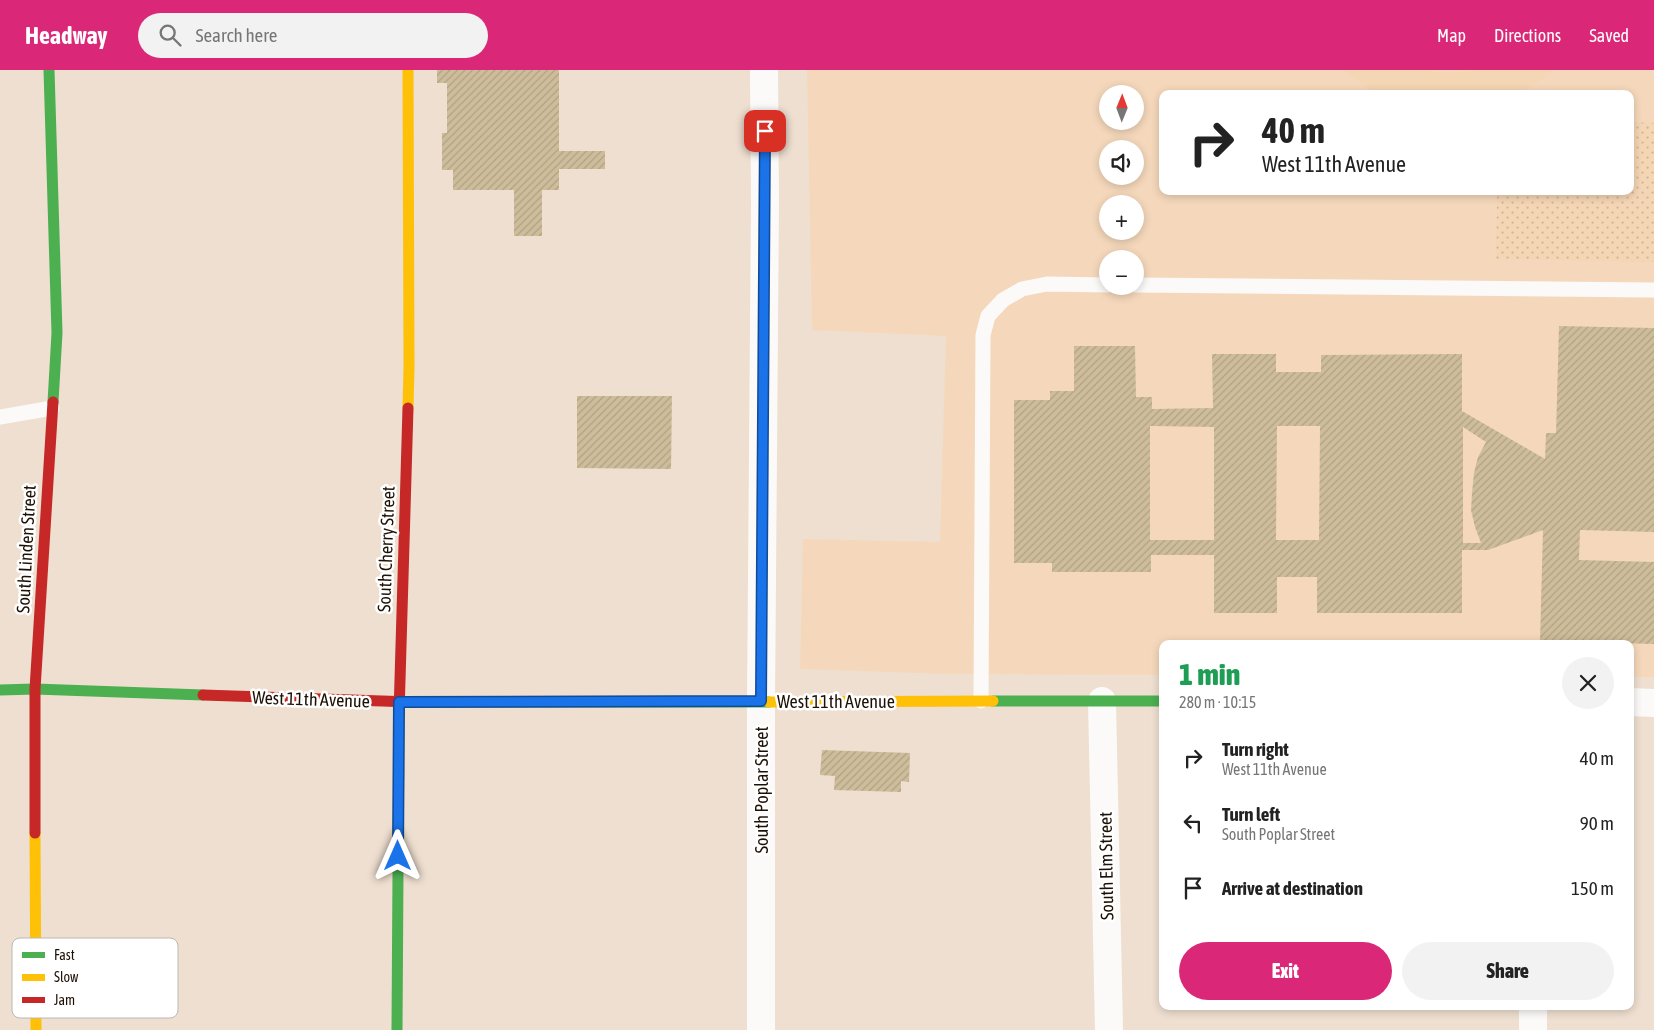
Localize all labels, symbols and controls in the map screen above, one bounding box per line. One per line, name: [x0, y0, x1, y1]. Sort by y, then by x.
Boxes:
search box: [138, 13, 488, 58]
icon: search: [156, 21, 184, 49]
text: Headway: [25, 22, 108, 49]
text: Search here: [196, 24, 277, 46]
text: Map: [1437, 25, 1466, 46]
text: Directions: [1494, 25, 1561, 46]
text: Saved: [1589, 25, 1629, 46]
north arrow: [1099, 85, 1144, 130]
map controls: [1099, 85, 1144, 295]
pin: [744, 110, 786, 152]
icon: right: [1179, 110, 1244, 175]
text: 40 m: [1262, 110, 1325, 150]
icon: arrive: [751, 117, 779, 145]
button: sound: [1099, 140, 1144, 185]
text: West 11th Avenue: [1262, 151, 1406, 177]
button: +: [1099, 195, 1144, 240]
button: −: [1099, 250, 1144, 295]
street label: South Linden Street: [12, 484, 40, 614]
street label: South Cherry Street: [373, 486, 399, 612]
text: 1 min: [1179, 657, 1240, 691]
button: close: [1562, 657, 1614, 709]
street label: West 11th Avenue: [252, 686, 370, 712]
street label: West 11th Avenue: [777, 691, 895, 712]
text: 280 m · 10:15: [1179, 693, 1256, 711]
street label: South Poplar Street: [751, 726, 772, 854]
text: Turn right: [1222, 738, 1289, 760]
icon: right: [1179, 744, 1207, 772]
text: 40 m: [1580, 747, 1614, 769]
text: West 11th Avenue: [1222, 760, 1327, 778]
text: Turn left: [1222, 803, 1280, 825]
icon: left: [1179, 809, 1207, 837]
street label: South Elm Street: [1095, 812, 1117, 920]
text: 90 m: [1580, 812, 1614, 834]
text: South Poplar Street: [1222, 825, 1335, 843]
position arrow: [371, 829, 423, 881]
icon: arrive: [1179, 874, 1207, 902]
text: Arrive at destination: [1222, 877, 1363, 899]
text: 150 m: [1571, 877, 1614, 899]
legend: [12, 938, 178, 1018]
button: Exit: [1179, 942, 1392, 1000]
button: Share: [1402, 942, 1614, 1000]
text: Fast: [54, 947, 75, 963]
text: Slow: [54, 969, 79, 985]
text: Jam: [54, 992, 75, 1008]

